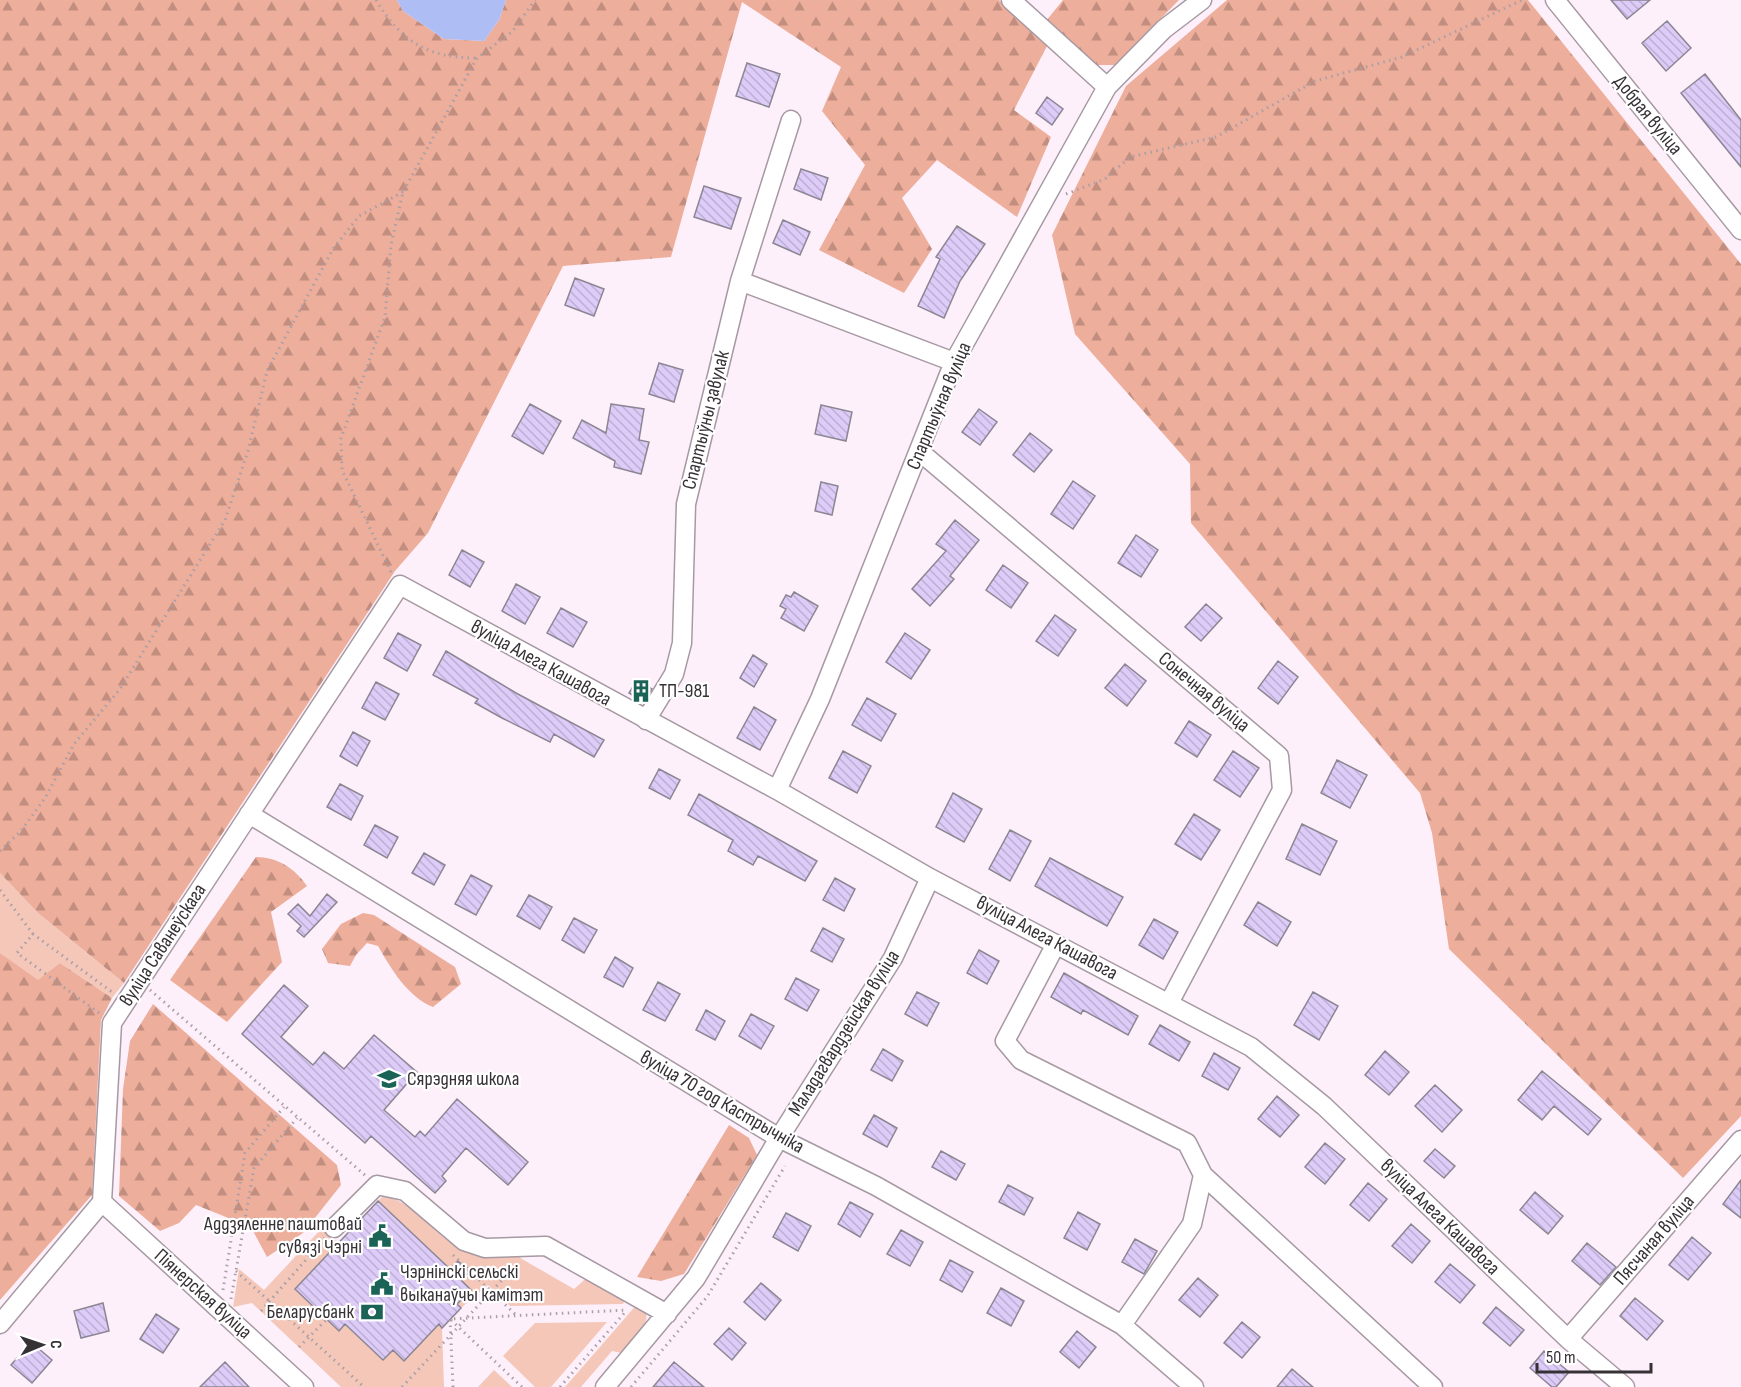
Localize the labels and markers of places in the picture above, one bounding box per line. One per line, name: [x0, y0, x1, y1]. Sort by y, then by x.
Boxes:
building icon: ТП-981: [628, 678, 654, 704]
place label: ТП-981: [659, 679, 709, 703]
school or university icon: Сярэдняя школа: [376, 1066, 402, 1092]
place label: Сярэдняя школа: [407, 1067, 519, 1091]
place label: Аддзяленне паштовай сувязі Чэрні: [203, 1212, 362, 1259]
public building icon: Аддзяленне паштовай сувязі Чэрні: [367, 1223, 393, 1249]
place label: Чэрнінскі сельскі выканаўчы камітэт: [400, 1260, 543, 1307]
public building icon: Чэрнінскі сельскі выканаўчы камітэт: [369, 1271, 395, 1297]
bank icon: Беларусбанк: [359, 1299, 385, 1325]
place label: Беларусбанк: [267, 1300, 354, 1324]

